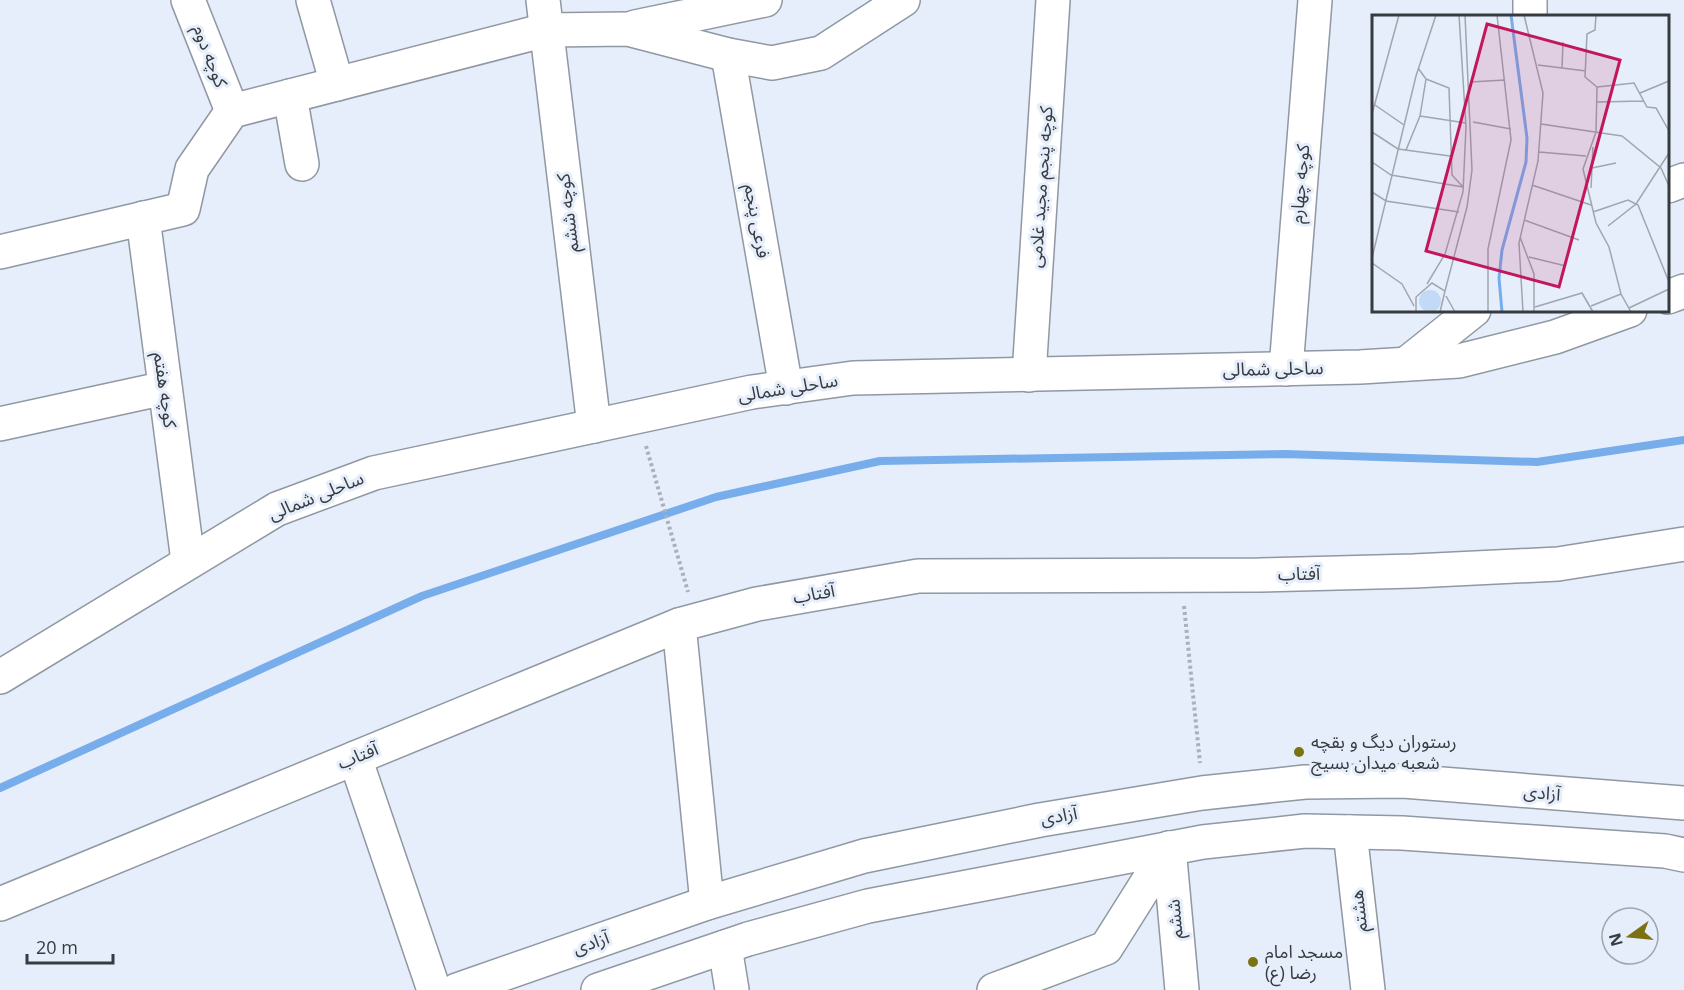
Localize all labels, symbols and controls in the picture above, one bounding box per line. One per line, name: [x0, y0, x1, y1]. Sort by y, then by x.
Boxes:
inset map: [1372, 15, 1669, 312]
street label: کوچه دوم: [185, 21, 234, 92]
street label: کوچه پنجم مجید غلامی: [1022, 105, 1060, 269]
street label: کوچه چهارم: [1284, 143, 1317, 225]
street label: کوچه ششم: [550, 171, 586, 254]
street label: فرعی پنجم: [738, 182, 776, 260]
street label: کوچه هفتم: [147, 351, 183, 430]
street label: ساحلی شمالی: [1222, 355, 1324, 381]
street label: ساحلی شمالی: [736, 367, 840, 407]
street label: ساحلی شمالی: [264, 465, 367, 525]
street label: آفتاب: [1278, 561, 1321, 585]
street label: آفتاب: [791, 577, 837, 608]
place label: رستوران دیگ و بقچه شعبه میدان بسیج: [1311, 729, 1457, 776]
street label: آفتاب: [334, 736, 382, 774]
marker: رستوران دیگ و بقچه شعبه میدان بسیج: [1292, 745, 1306, 759]
street label: آزادی: [1523, 778, 1562, 806]
street label: آزادی: [1039, 800, 1080, 830]
street label: هشتم: [1344, 889, 1374, 933]
street label: ششم: [1160, 898, 1190, 940]
north arrow: [1600, 906, 1660, 966]
street label: آزادی: [569, 924, 613, 959]
scale bar: [27, 927, 112, 965]
text: N: [1603, 931, 1628, 949]
text: 20 m: [36, 935, 78, 959]
place label: مسجد امام رضا (ع): [1265, 939, 1343, 987]
marker: مسجد امام رضا (ع): [1246, 955, 1260, 969]

